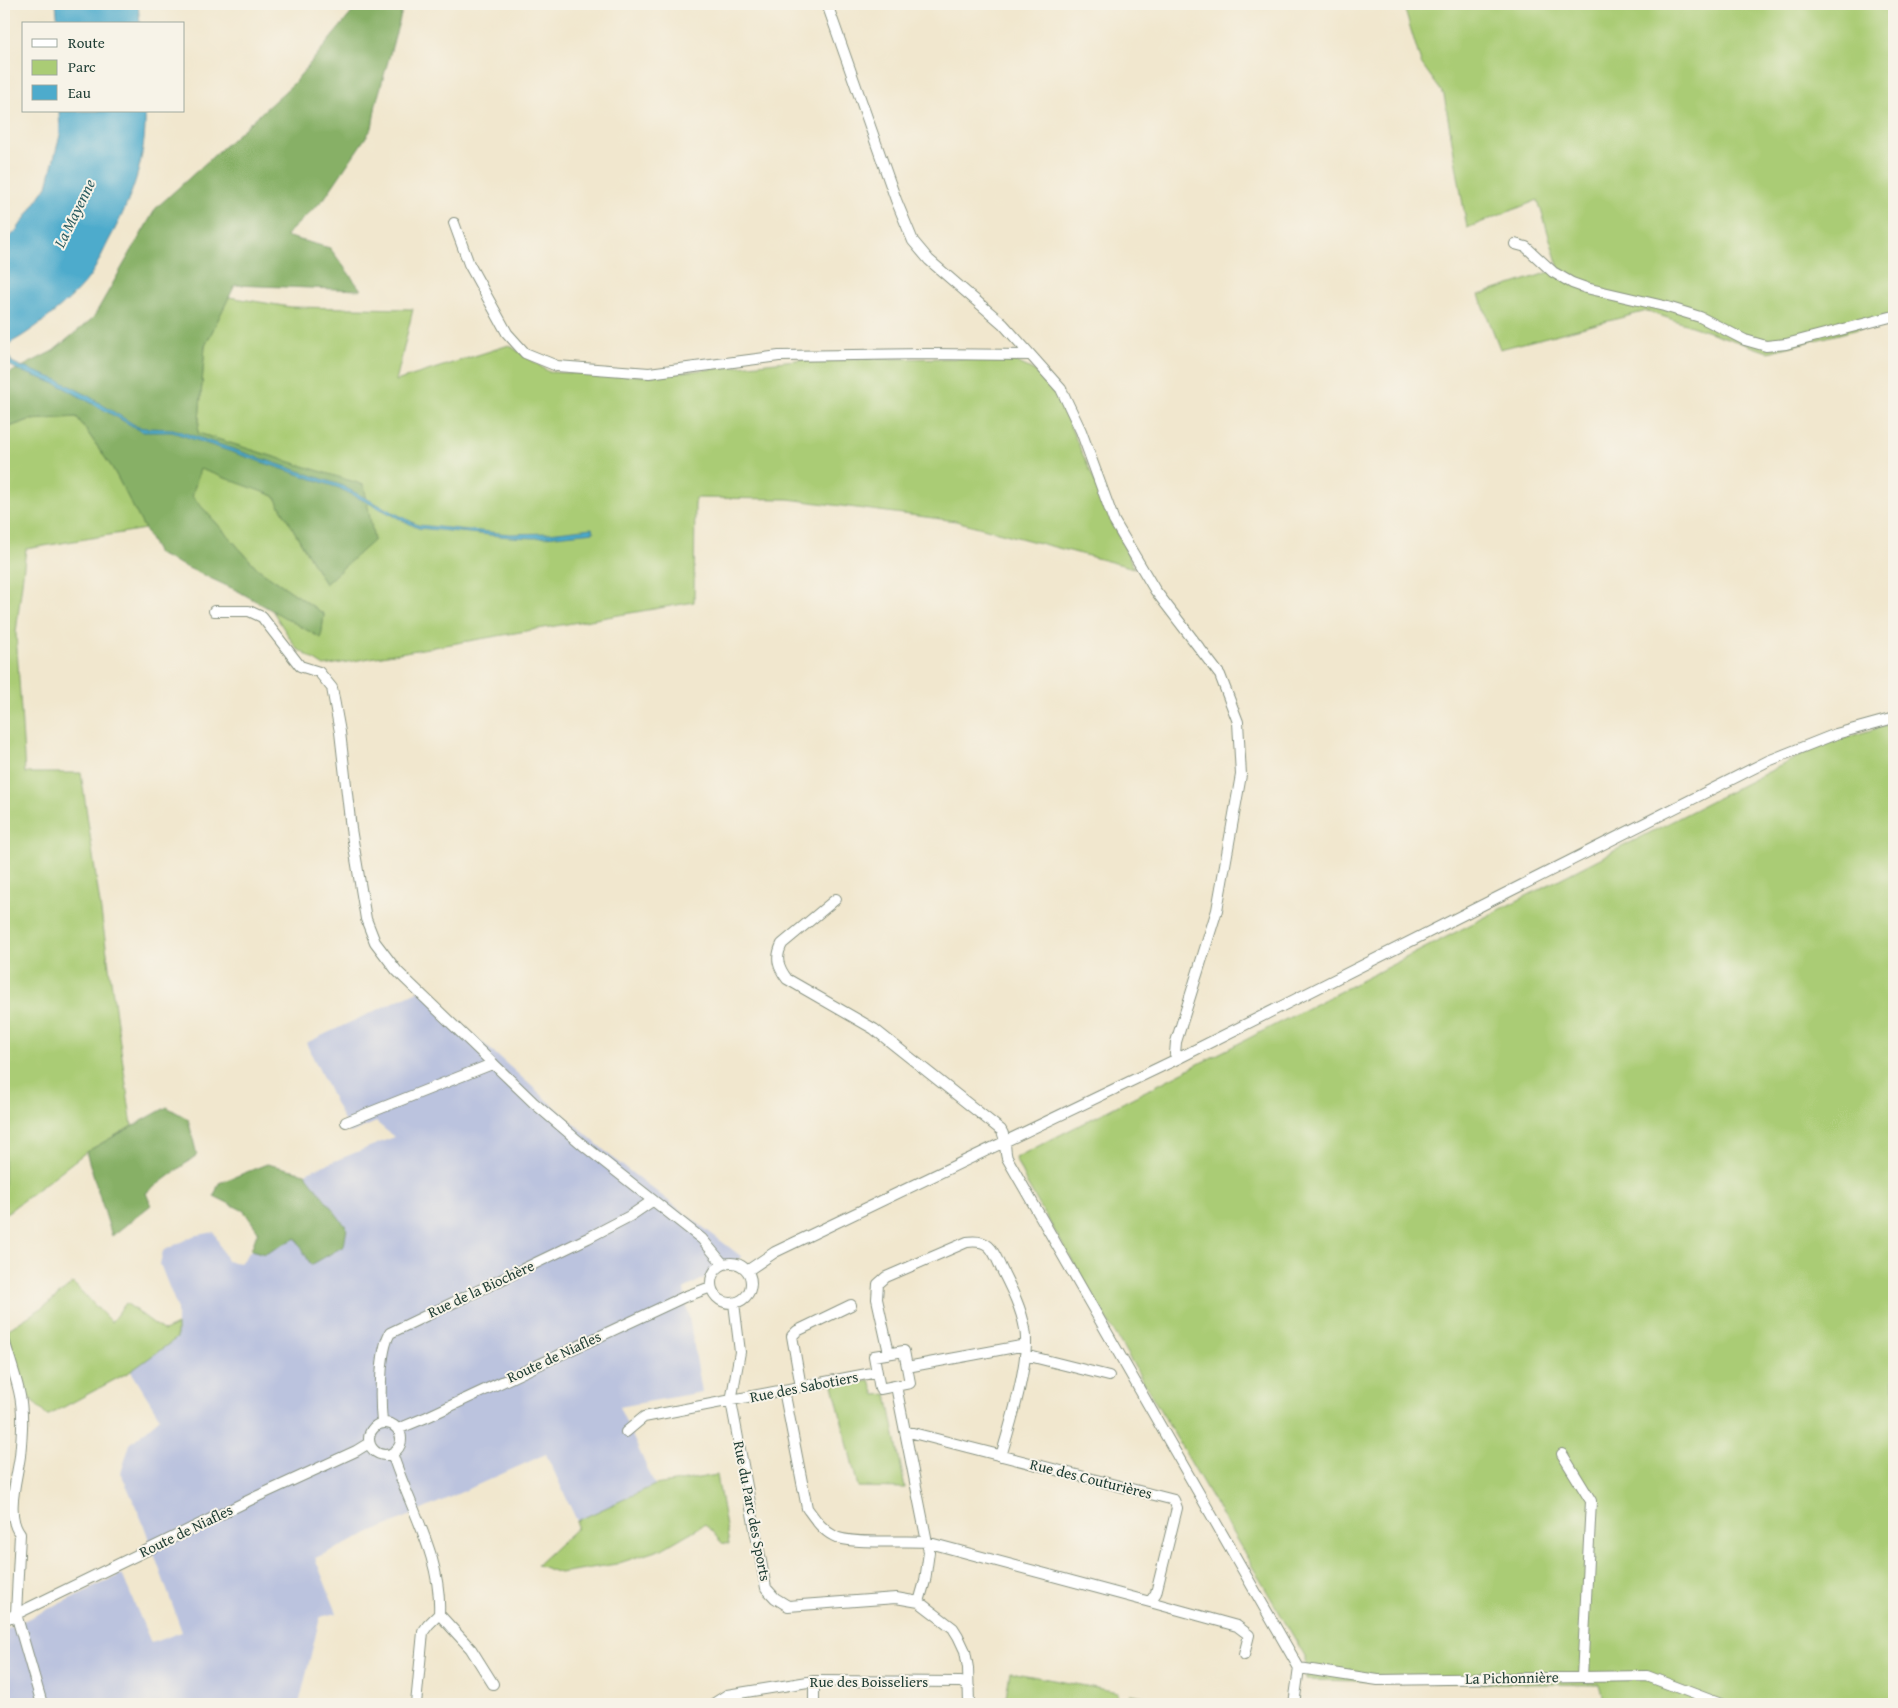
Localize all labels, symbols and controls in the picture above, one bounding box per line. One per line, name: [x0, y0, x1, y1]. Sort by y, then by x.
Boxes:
legend: [22, 22, 185, 112]
text: Route: [68, 32, 105, 53]
text: Parc: [68, 56, 96, 77]
text: Eau: [68, 82, 92, 103]
water label: La Mayenne: [47, 174, 101, 252]
street label: Rue de la Biochère: [424, 1255, 537, 1322]
street label: Route de Niafles: [503, 1326, 604, 1388]
street label: Rue des Sabotiers: [748, 1366, 860, 1407]
street label: Rue du Parc des Sports: [729, 1439, 776, 1583]
street label: Rue des Couturières: [1028, 1453, 1154, 1504]
street label: Route de Niafles: [136, 1499, 236, 1562]
street label: La Pichonnière: [1465, 1666, 1559, 1689]
street label: Rue des Boisseliers: [810, 1671, 928, 1692]

